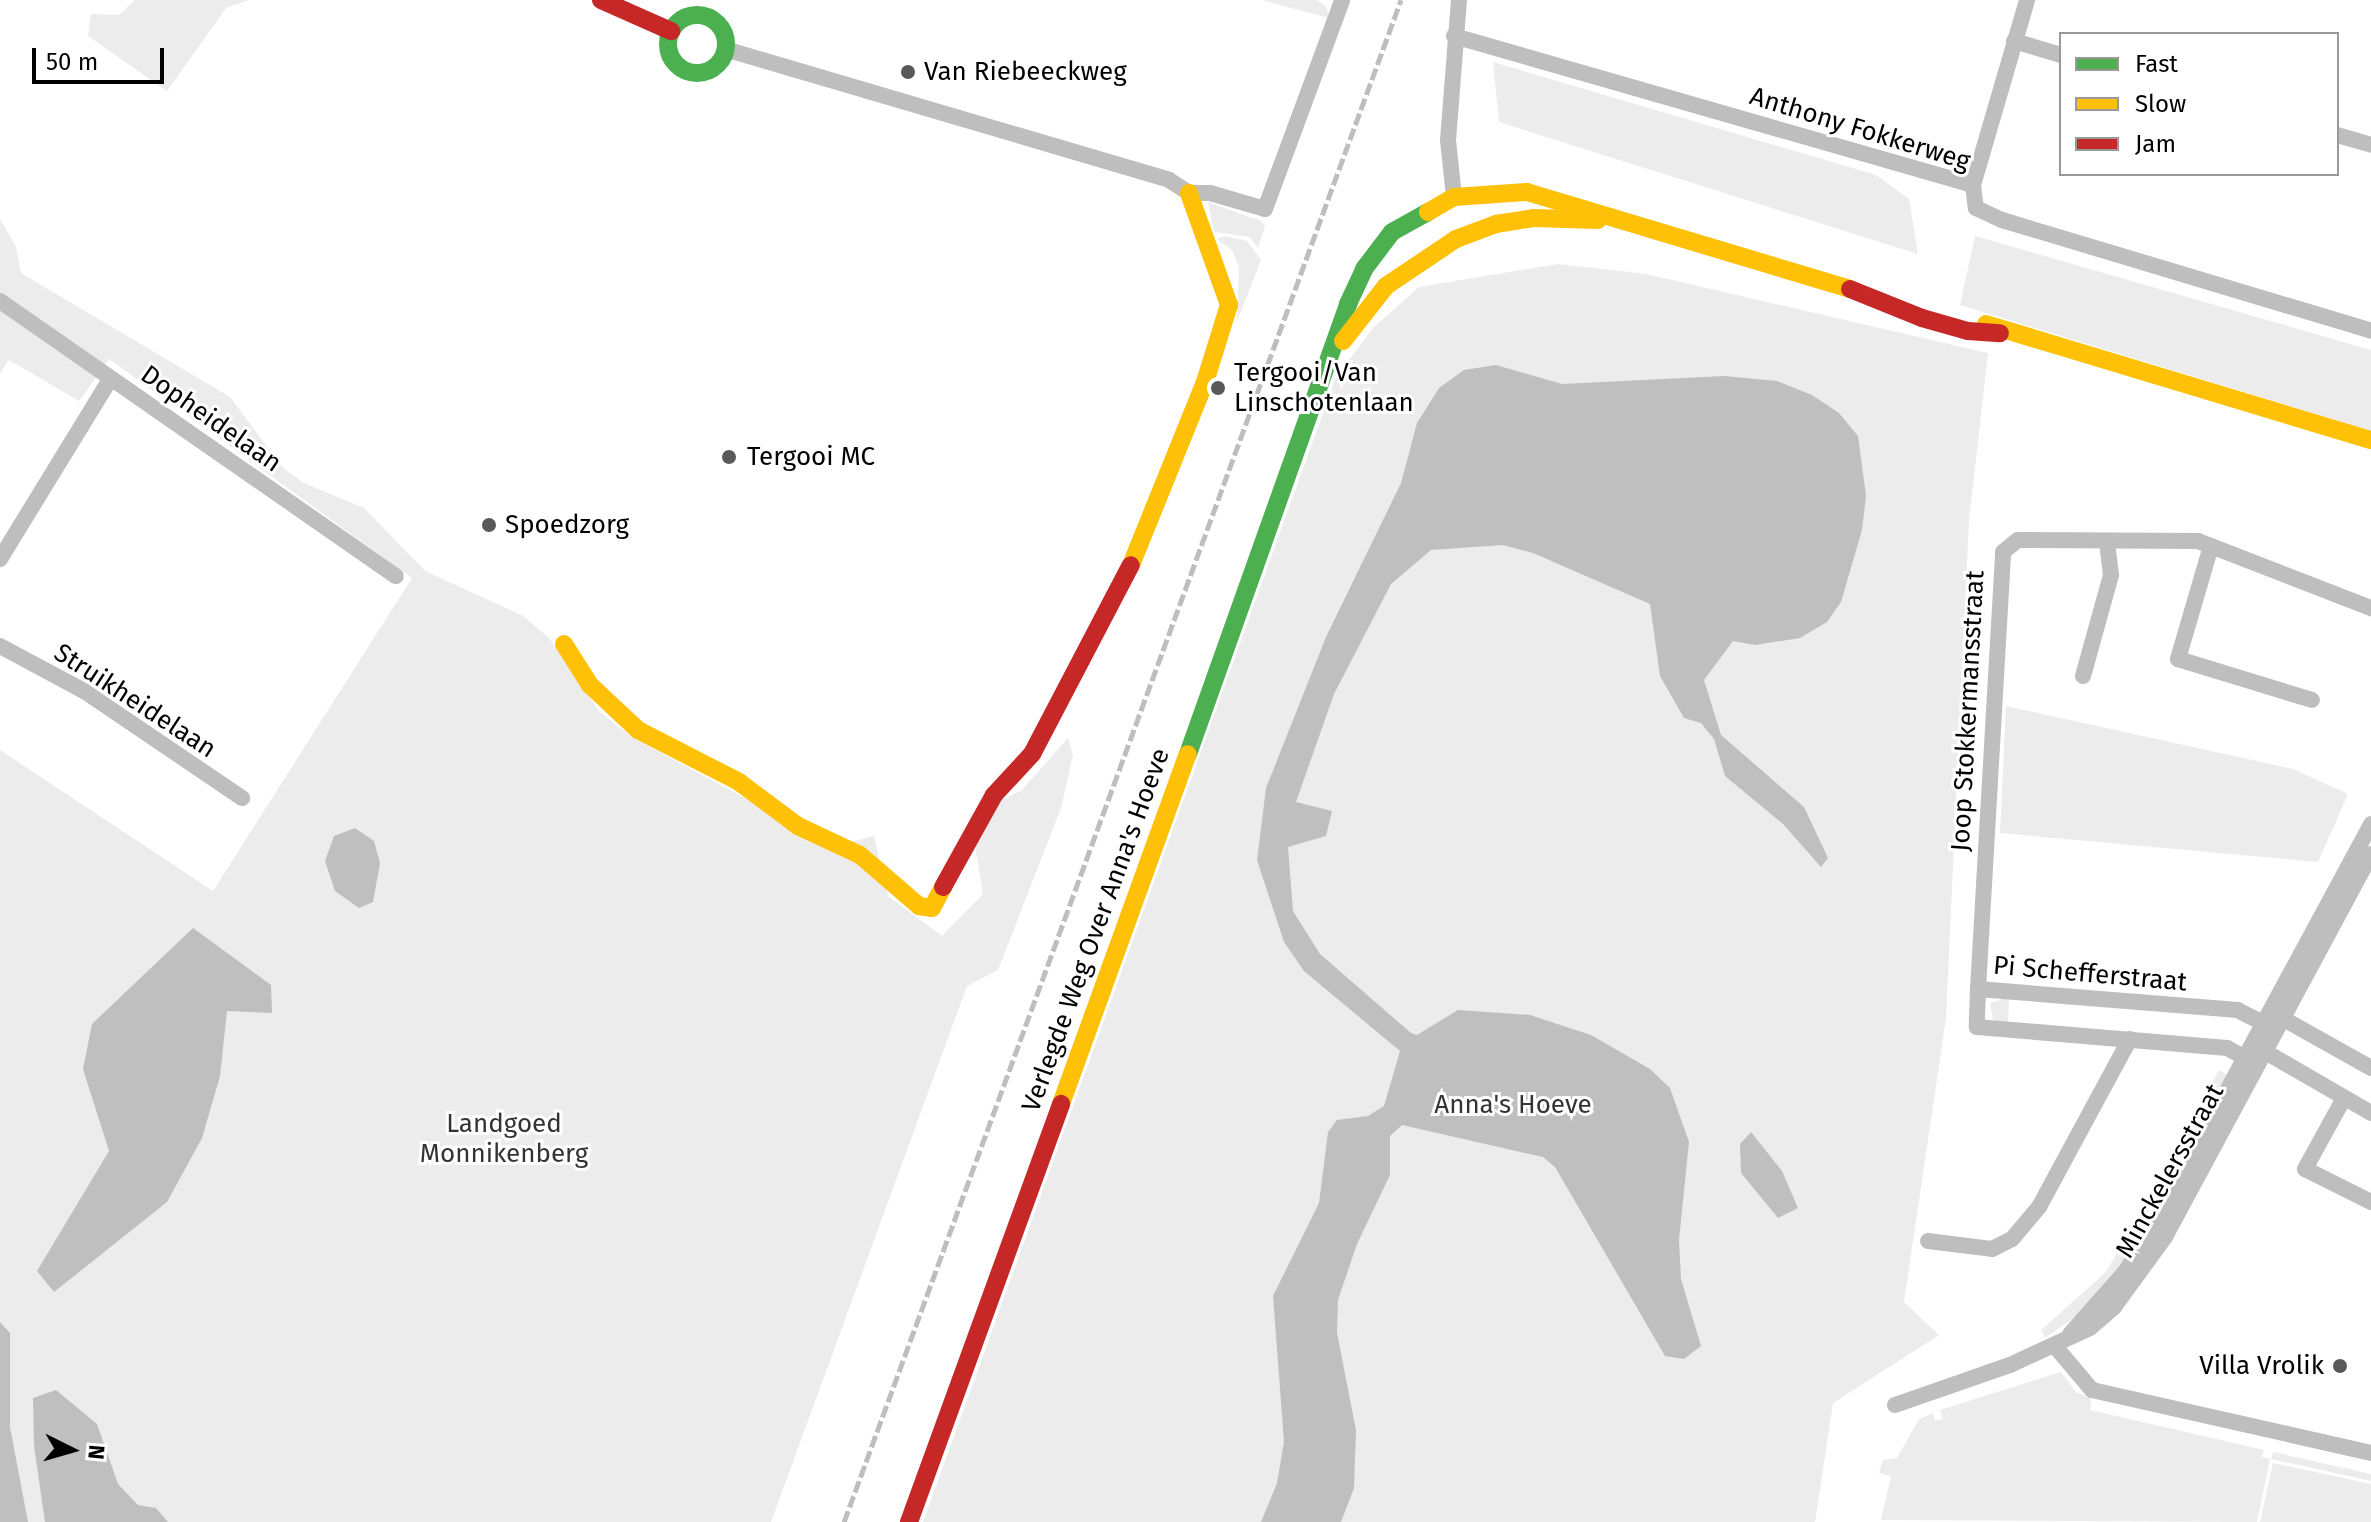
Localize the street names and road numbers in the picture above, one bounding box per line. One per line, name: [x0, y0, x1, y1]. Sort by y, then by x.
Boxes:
street label: Anthony Fokkerweg: [1746, 81, 1974, 177]
street label: Dopheidelaan: [135, 359, 287, 479]
street label: Joop Stokkermansstraat: [1945, 570, 1991, 852]
street label: Struikheidelaan: [48, 637, 222, 765]
street label: Verlegde Weg Over Anna's Hoeve: [1016, 744, 1176, 1116]
street label: Pi Schefferstraat: [1992, 950, 2188, 998]
street label: Minckelersstraat: [2109, 1079, 2231, 1263]

